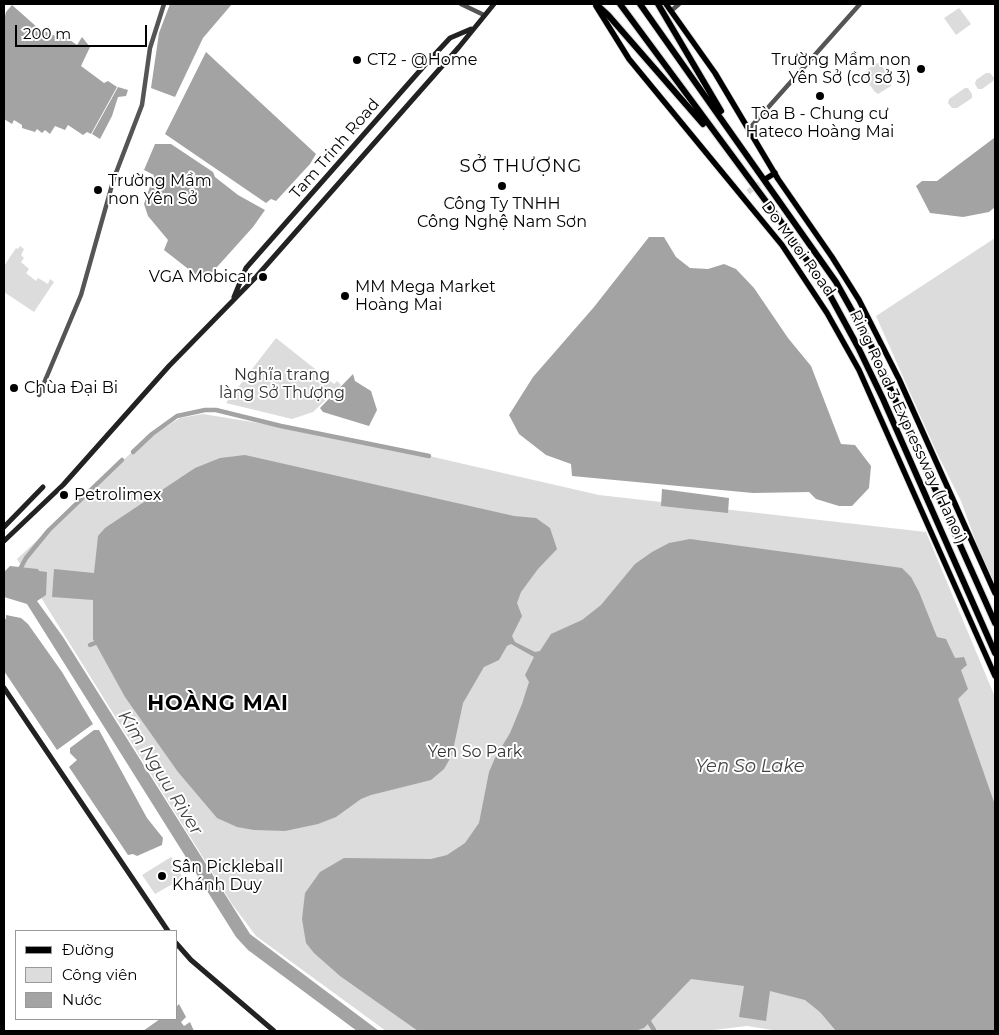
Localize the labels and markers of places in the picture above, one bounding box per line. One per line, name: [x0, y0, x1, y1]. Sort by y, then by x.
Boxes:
place label: CT2 - @Home: [367, 50, 477, 70]
place label: Trường Mầm non Yên Sở (cơ sở 3): [772, 50, 911, 88]
marker: CT2 - @Home: [351, 54, 363, 66]
marker: Trường Mầm non Yên Sở (cơ sở 3): [915, 63, 927, 75]
marker: Tòa B - Chung cư Hateco Hoàng Mai: [814, 90, 826, 102]
place label: Tòa B - Chung cư Hateco Hoàng Mai: [746, 104, 894, 142]
place label: Trường Mầm non Yên Sở: [108, 171, 212, 209]
marker: Công Ty TNHH Công Nghệ Nam Sơn: [496, 180, 508, 192]
marker: Trường Mầm non Yên Sở: [92, 184, 104, 196]
place label: Công Ty TNHH Công Nghệ Nam Sơn: [417, 194, 587, 232]
place label: VGA Mobicar: [149, 267, 253, 287]
marker: VGA Mobicar: [257, 271, 269, 283]
place label: MM Mega Market Hoàng Mai: [355, 277, 496, 315]
marker: MM Mega Market Hoàng Mai: [339, 290, 351, 302]
place label: Chùa Đại Bi: [24, 378, 118, 398]
marker: Chùa Đại Bi: [8, 382, 20, 394]
place label: Petrolimex: [74, 485, 161, 505]
marker: Petrolimex: [58, 489, 70, 501]
place label: Sân Pickleball Khánh Duy: [172, 857, 283, 895]
marker: Sân Pickleball Khánh Duy: [156, 870, 168, 882]

